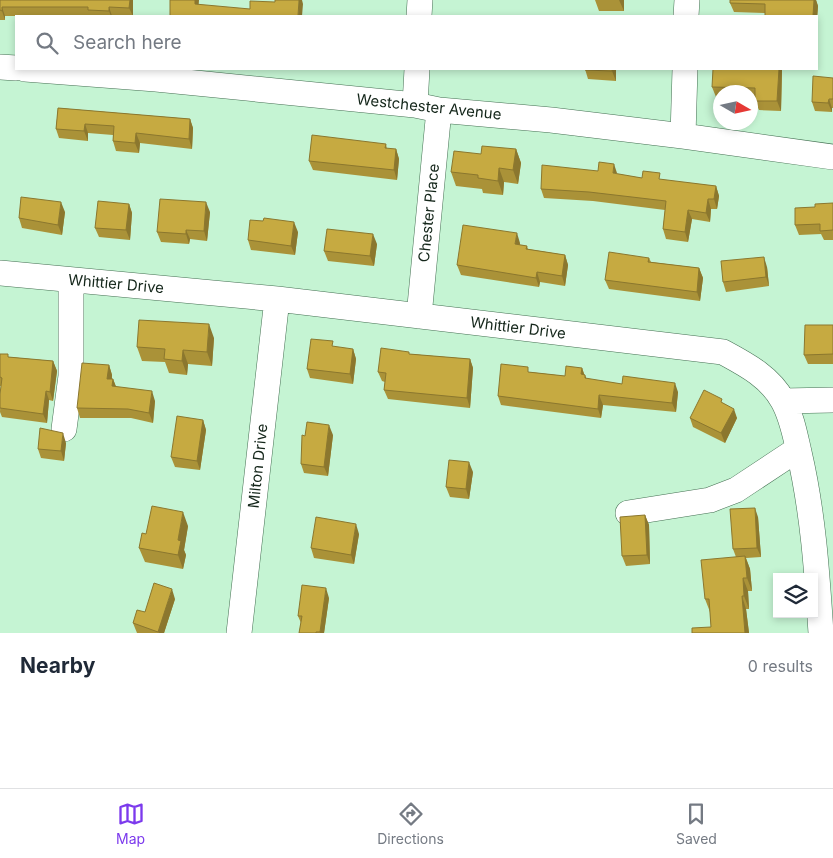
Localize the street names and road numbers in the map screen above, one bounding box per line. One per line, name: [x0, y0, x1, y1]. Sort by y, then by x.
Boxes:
street label: Westchester Avenue: [356, 89, 502, 124]
street label: Chester Place: [414, 163, 443, 263]
street label: Whittier Drive: [67, 270, 165, 297]
street label: Whittier Drive: [469, 312, 567, 343]
street label: Milton Drive: [244, 423, 271, 509]

